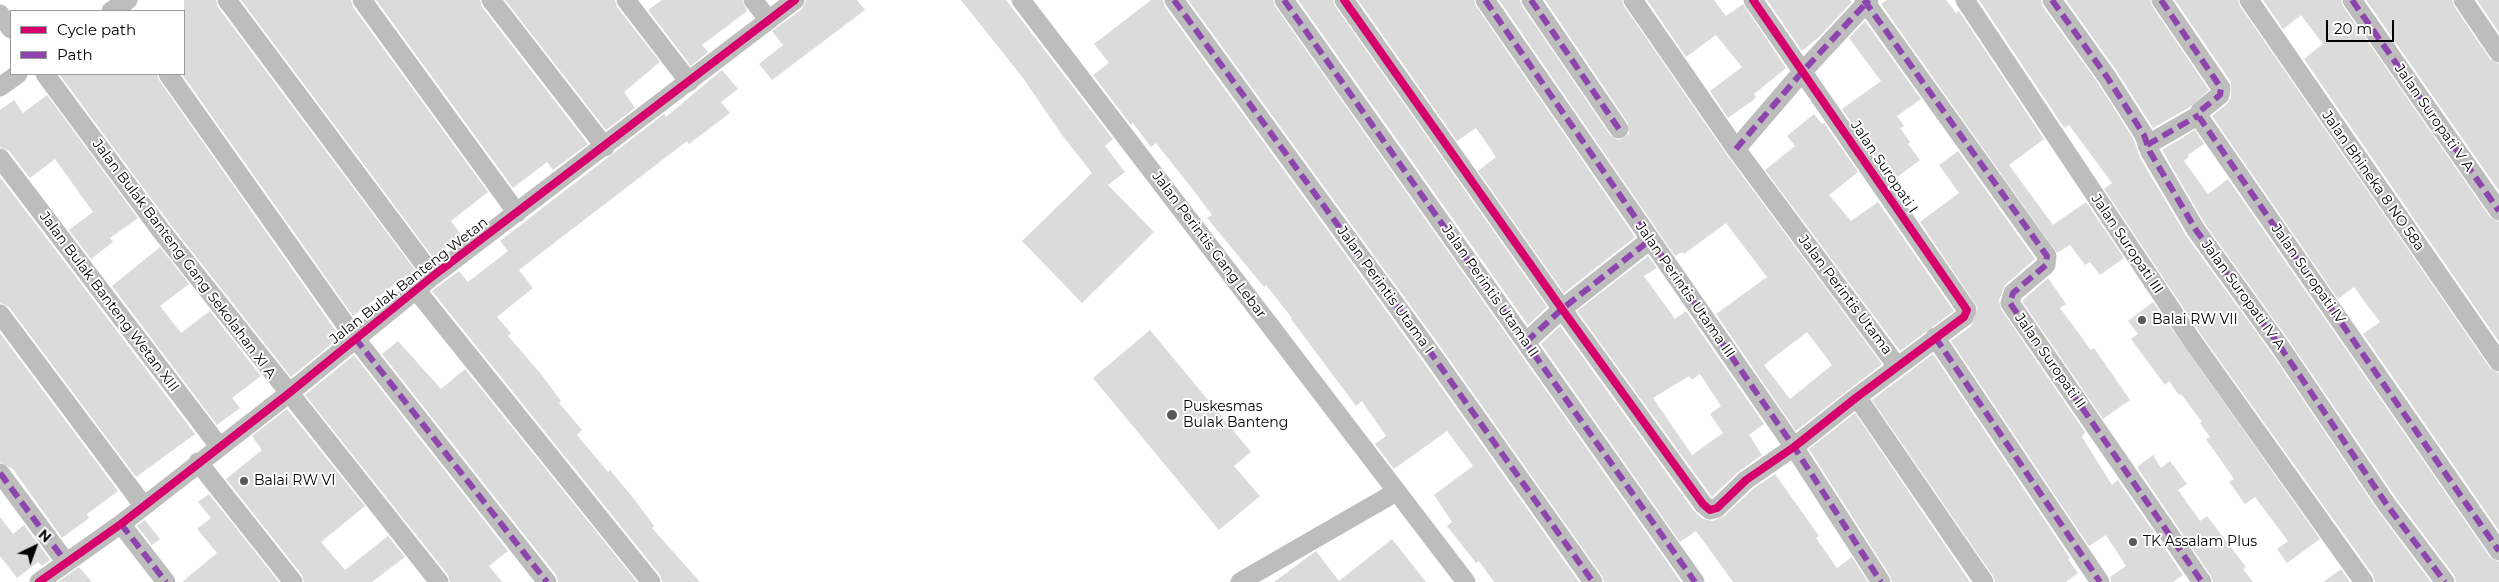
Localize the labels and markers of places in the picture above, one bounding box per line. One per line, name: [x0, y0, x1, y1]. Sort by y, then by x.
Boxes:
place label: Balai RW VII: [2152, 312, 2238, 328]
marker: Balai RW VII: [2136, 314, 2148, 326]
place label: Puskesmas Bulak Banteng: [1183, 399, 1288, 432]
marker: Puskesmas Bulak Banteng: [1165, 408, 1179, 422]
place label: Balai RW VI: [254, 473, 335, 489]
marker: Balai RW VI: [238, 475, 250, 487]
place label: TK Assalam Plus: [2143, 534, 2257, 550]
marker: TK Assalam Plus: [2127, 536, 2139, 548]

